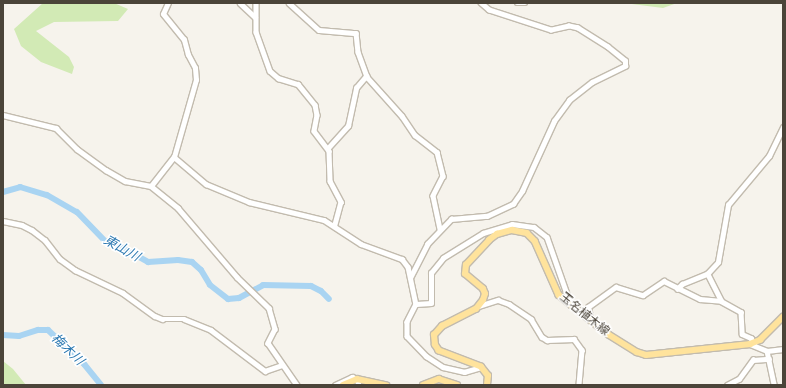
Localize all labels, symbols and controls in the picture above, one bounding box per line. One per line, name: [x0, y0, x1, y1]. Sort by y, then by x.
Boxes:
water label: 東山川: [101, 232, 143, 264]
street label: 玉名植木線: [557, 290, 613, 338]
water label: 梅木川: [49, 330, 87, 368]

